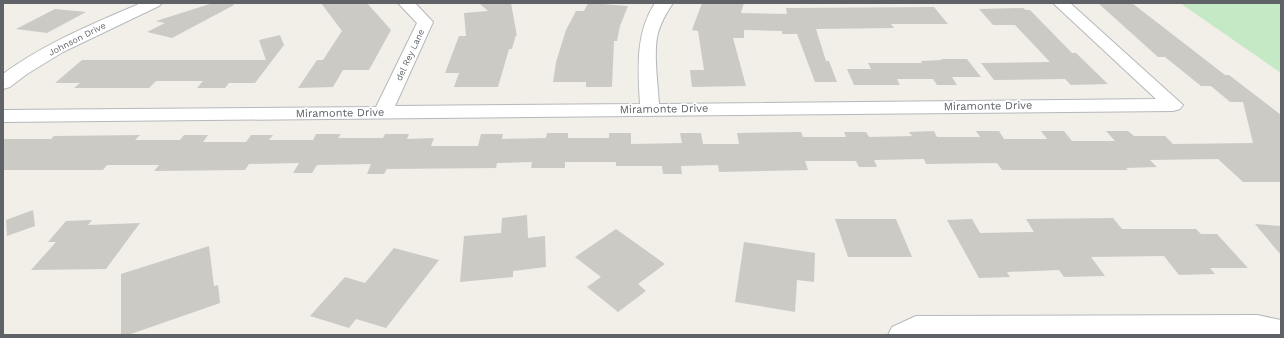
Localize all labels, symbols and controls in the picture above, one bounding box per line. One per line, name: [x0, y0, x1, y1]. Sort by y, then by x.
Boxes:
street label: Johnson Drive: [47, 20, 107, 58]
street label: del Rey Lane: [394, 28, 426, 82]
street label: Miramonte Drive: [944, 99, 1032, 113]
street label: Miramonte Drive: [620, 102, 708, 116]
street label: Miramonte Drive: [296, 106, 384, 120]

